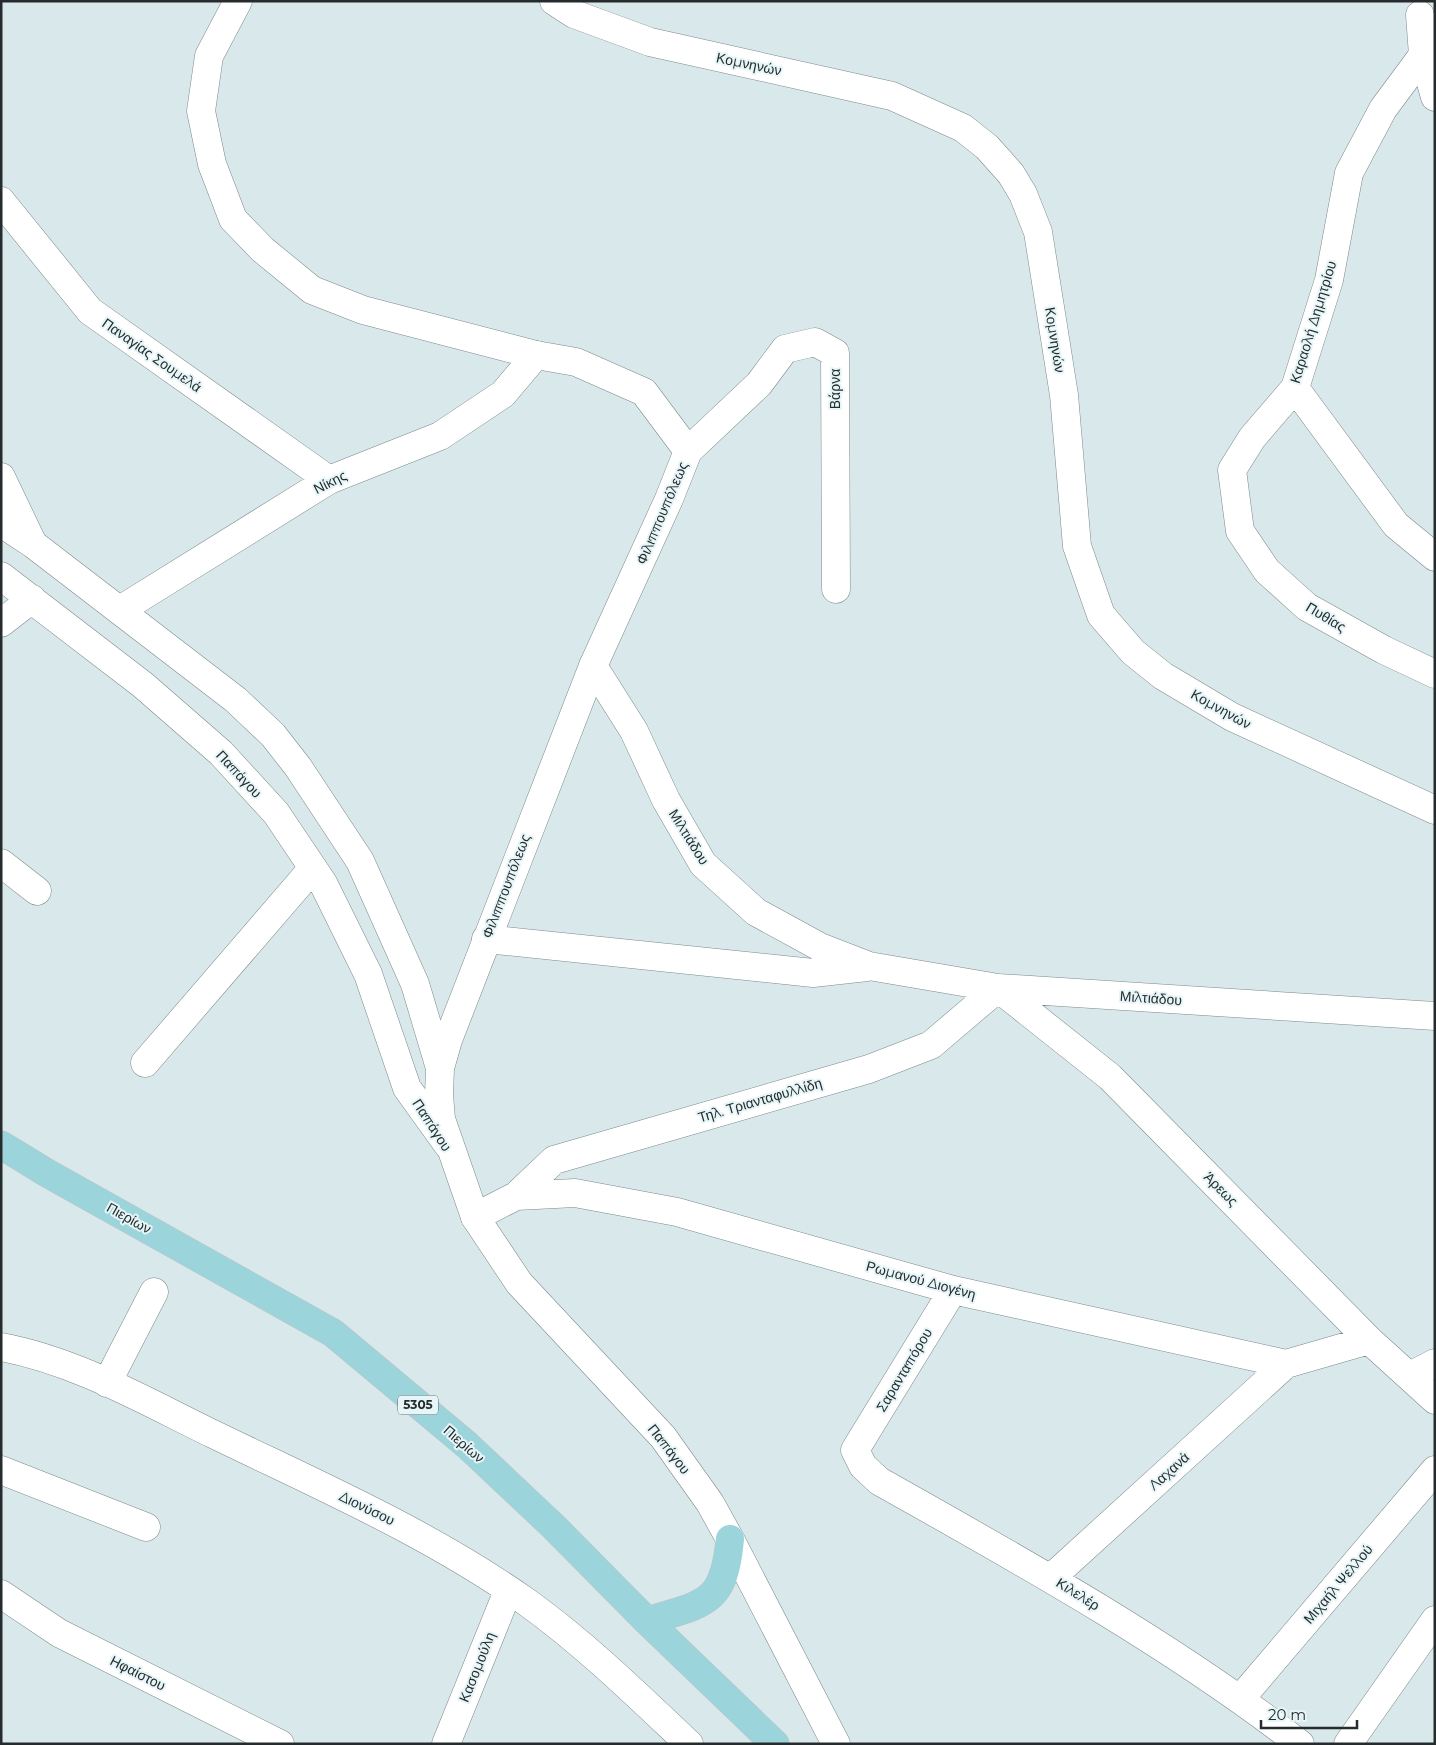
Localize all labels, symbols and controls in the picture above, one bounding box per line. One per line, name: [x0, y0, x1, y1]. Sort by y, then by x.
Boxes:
street label: Κομνηνών: [715, 48, 783, 80]
street label: Καραολή Δημητρίου: [1286, 259, 1340, 385]
street label: Κομνηνών: [1041, 306, 1069, 374]
street label: Παναγίας Σουμελά: [99, 314, 205, 396]
street label: Βάρνα: [826, 369, 844, 409]
street label: Φιλιππουπόλεως: [632, 459, 692, 567]
street label: Νίκης: [310, 466, 350, 498]
street label: Πυθίας: [1303, 598, 1349, 636]
street label: Κομνηνών: [1188, 685, 1254, 733]
street label: Παπάγου: [212, 746, 266, 802]
street label: Μιλτιάδου: [665, 806, 713, 868]
street label: Φιλιππουπόλεως: [478, 831, 534, 941]
street label: Μιλτιάδου: [1119, 987, 1183, 1009]
street label: Τηλ. Τριανταφυλλίδη: [696, 1074, 824, 1126]
street label: Παπάγου: [408, 1095, 456, 1155]
street label: Άρεως: [1200, 1168, 1242, 1210]
street label: Πιερίων: [103, 1198, 155, 1238]
street label: Ρωμανού Διογένη: [864, 1257, 978, 1303]
street label: Σαρανταπόρου: [872, 1325, 936, 1415]
road number: 5305: [398, 1396, 438, 1414]
street label: Παπάγου: [644, 1420, 694, 1478]
street label: Πιερίων: [440, 1421, 488, 1467]
street label: Λαχανά: [1145, 1448, 1193, 1494]
street label: Διονύσου: [336, 1487, 398, 1529]
street label: Μιχαήλ Ψελλού: [1300, 1541, 1376, 1627]
street label: Κιλελέρ: [1053, 1574, 1103, 1614]
street label: Κασομούλη: [455, 1629, 499, 1705]
street label: Ηφαίστου: [107, 1651, 169, 1695]
scale bar: [1261, 1698, 1357, 1730]
text: 20 m: [1268, 1705, 1306, 1724]

